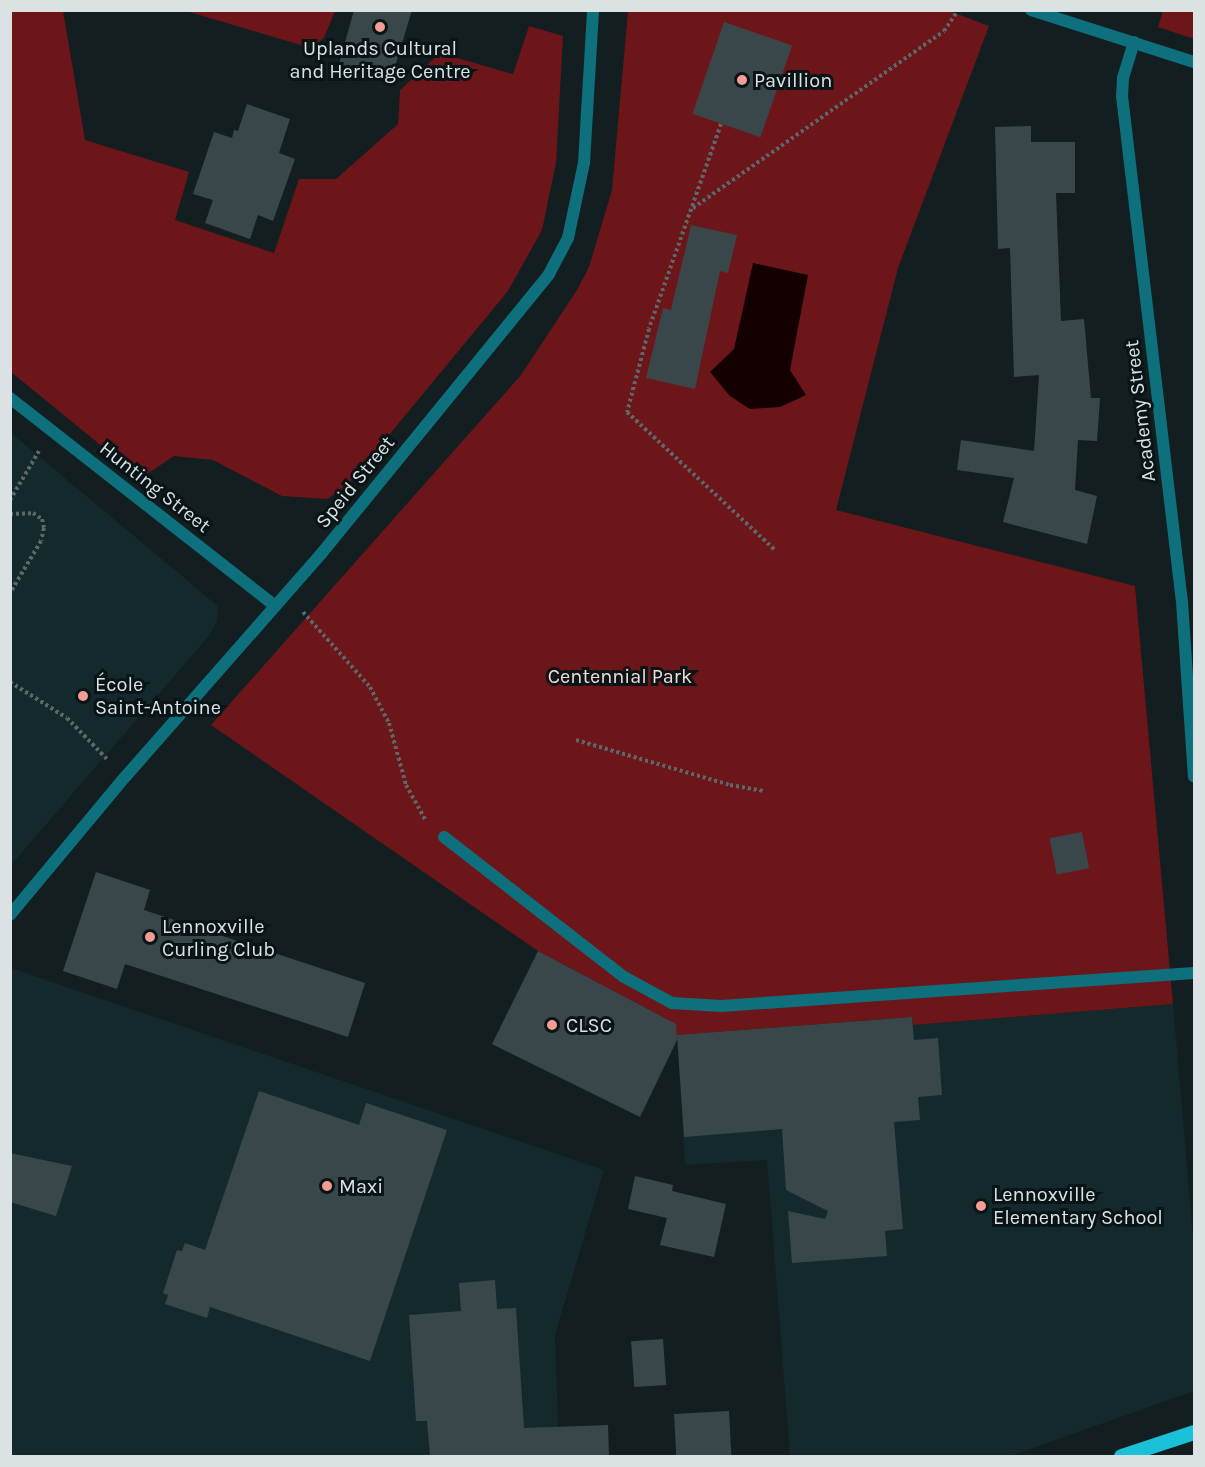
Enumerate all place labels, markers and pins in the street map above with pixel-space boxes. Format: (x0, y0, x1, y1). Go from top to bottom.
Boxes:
marker: Uplands Cultural and Heritage Centre (373, 20, 387, 34)
place label: Uplands Cultural and Heritage Centre (290, 36, 470, 83)
place label: Pavillion (754, 68, 832, 92)
marker: Pavillion (735, 73, 749, 87)
place label: École Saint-Antoine (95, 672, 221, 719)
marker: École Saint-Antoine (76, 689, 90, 703)
place label: Lennoxville Curling Club (162, 914, 275, 961)
marker: Lennoxville Curling Club (143, 930, 157, 944)
place label: CLSC (566, 1013, 612, 1037)
marker: CLSC (543, 1016, 561, 1034)
place label: Maxi (339, 1174, 383, 1198)
marker: Maxi (320, 1179, 334, 1193)
place label: Lennoxville Elementary School (993, 1182, 1163, 1229)
marker: Lennoxville Elementary School (974, 1199, 988, 1213)

